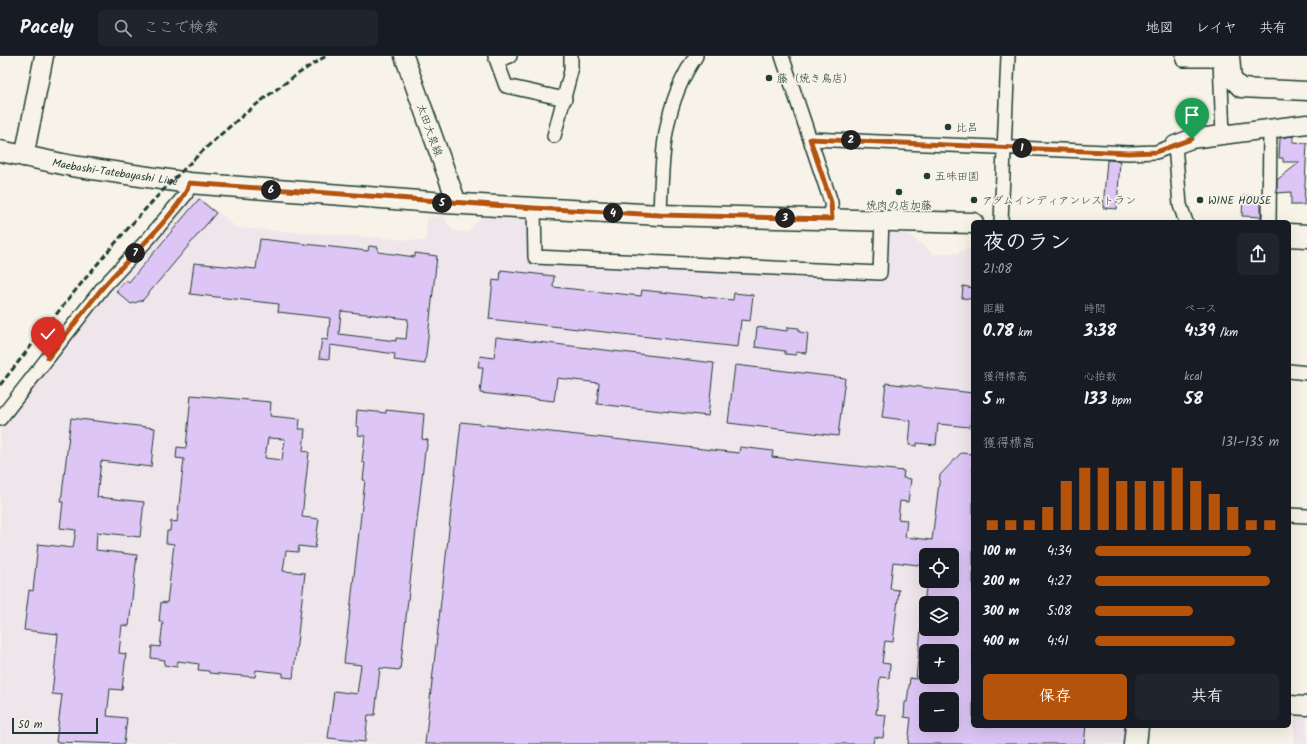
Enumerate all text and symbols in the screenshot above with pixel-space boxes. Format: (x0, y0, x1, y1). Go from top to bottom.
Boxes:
search box (98, 10, 378, 46)
text: Pacely (20, 13, 74, 43)
text: ここで検索 (144, 16, 219, 40)
icon: search (112, 17, 134, 39)
text: 地図 (1146, 17, 1174, 39)
text: レイヤ (1196, 17, 1237, 39)
text: 共有 (1259, 17, 1287, 39)
place label: 藤（焼き鳥店） (777, 70, 854, 88)
marker: 藤（焼き鳥店） (764, 73, 774, 83)
pin (1175, 98, 1209, 139)
street label: 太田大泉線 (411, 101, 447, 159)
icon: arrive (1181, 104, 1203, 126)
place label: 比呂 (956, 119, 978, 137)
marker: 比呂 (943, 122, 953, 132)
pin: 2 (841, 130, 861, 150)
text: 2 (848, 131, 854, 149)
pin: 1 (1012, 138, 1032, 158)
text: 1 (1020, 139, 1024, 157)
street label: Maebashi-Tatebayashi Line (50, 154, 179, 191)
place label: 五味田園 (935, 168, 979, 186)
marker: 五味田園 (922, 171, 932, 181)
pin: 6 (261, 180, 281, 200)
text: 6 (268, 181, 274, 199)
marker: 焼肉の店加藤 (894, 187, 904, 197)
place label: アダムインディアンレストラン (982, 192, 1136, 210)
place label: WINE HOUSE (1208, 192, 1272, 210)
pin: 5 (432, 193, 452, 213)
text: 5 (439, 194, 445, 212)
marker: アダムインディアンレストラン (969, 195, 979, 205)
marker: WINE HOUSE (1195, 195, 1205, 205)
place label: 焼肉の店加藤 (866, 197, 932, 215)
pin: 4 (603, 203, 623, 223)
text: 4 (610, 204, 616, 222)
pin: 3 (775, 208, 795, 228)
text: 3 (782, 209, 788, 227)
text: 夜のラン (983, 226, 1071, 261)
button: share (1237, 233, 1279, 275)
pin: 7 (125, 243, 145, 263)
text: 7 (132, 244, 138, 262)
text: 21:08 (983, 259, 1012, 280)
text: 距離 (983, 300, 1005, 318)
text: 時間 (1084, 300, 1106, 318)
text: ペース (1184, 300, 1217, 318)
pin (31, 317, 65, 358)
text: 0.78 (983, 318, 1014, 345)
text: 3:38 (1084, 318, 1116, 345)
text: 4:39 (1184, 318, 1216, 345)
icon: check (37, 323, 59, 345)
text: km (1014, 324, 1032, 342)
text: /km (1216, 324, 1238, 342)
text: 獲得標高 (983, 368, 1027, 386)
text: 心拍数 (1084, 368, 1117, 386)
text: kcal (1184, 368, 1202, 386)
text: 5 (983, 386, 992, 413)
text: 133 (1084, 386, 1107, 413)
text: 58 (1184, 386, 1203, 413)
text: m (992, 392, 1005, 410)
text: bpm (1107, 392, 1132, 410)
text: 131–135 m (1221, 432, 1279, 453)
text: 獲得標高 (983, 433, 1035, 454)
text: 100 m (983, 541, 1016, 562)
text: 4:34 (1047, 541, 1072, 562)
map controls (919, 548, 959, 732)
button: locate (919, 548, 959, 588)
text: 200 m (983, 571, 1020, 592)
text: 4:27 (1047, 571, 1071, 592)
button: layers (919, 596, 959, 636)
text: 300 m (983, 601, 1019, 622)
text: 5:08 (1047, 601, 1072, 622)
text: 400 m (983, 631, 1019, 652)
text: 4:41 (1047, 631, 1069, 652)
button: + (919, 644, 959, 684)
button: 保存 (983, 674, 1127, 720)
button: 共有 (1135, 674, 1279, 720)
button: − (919, 692, 959, 732)
scale bar (12, 716, 98, 735)
text: 50 m (18, 716, 43, 734)

